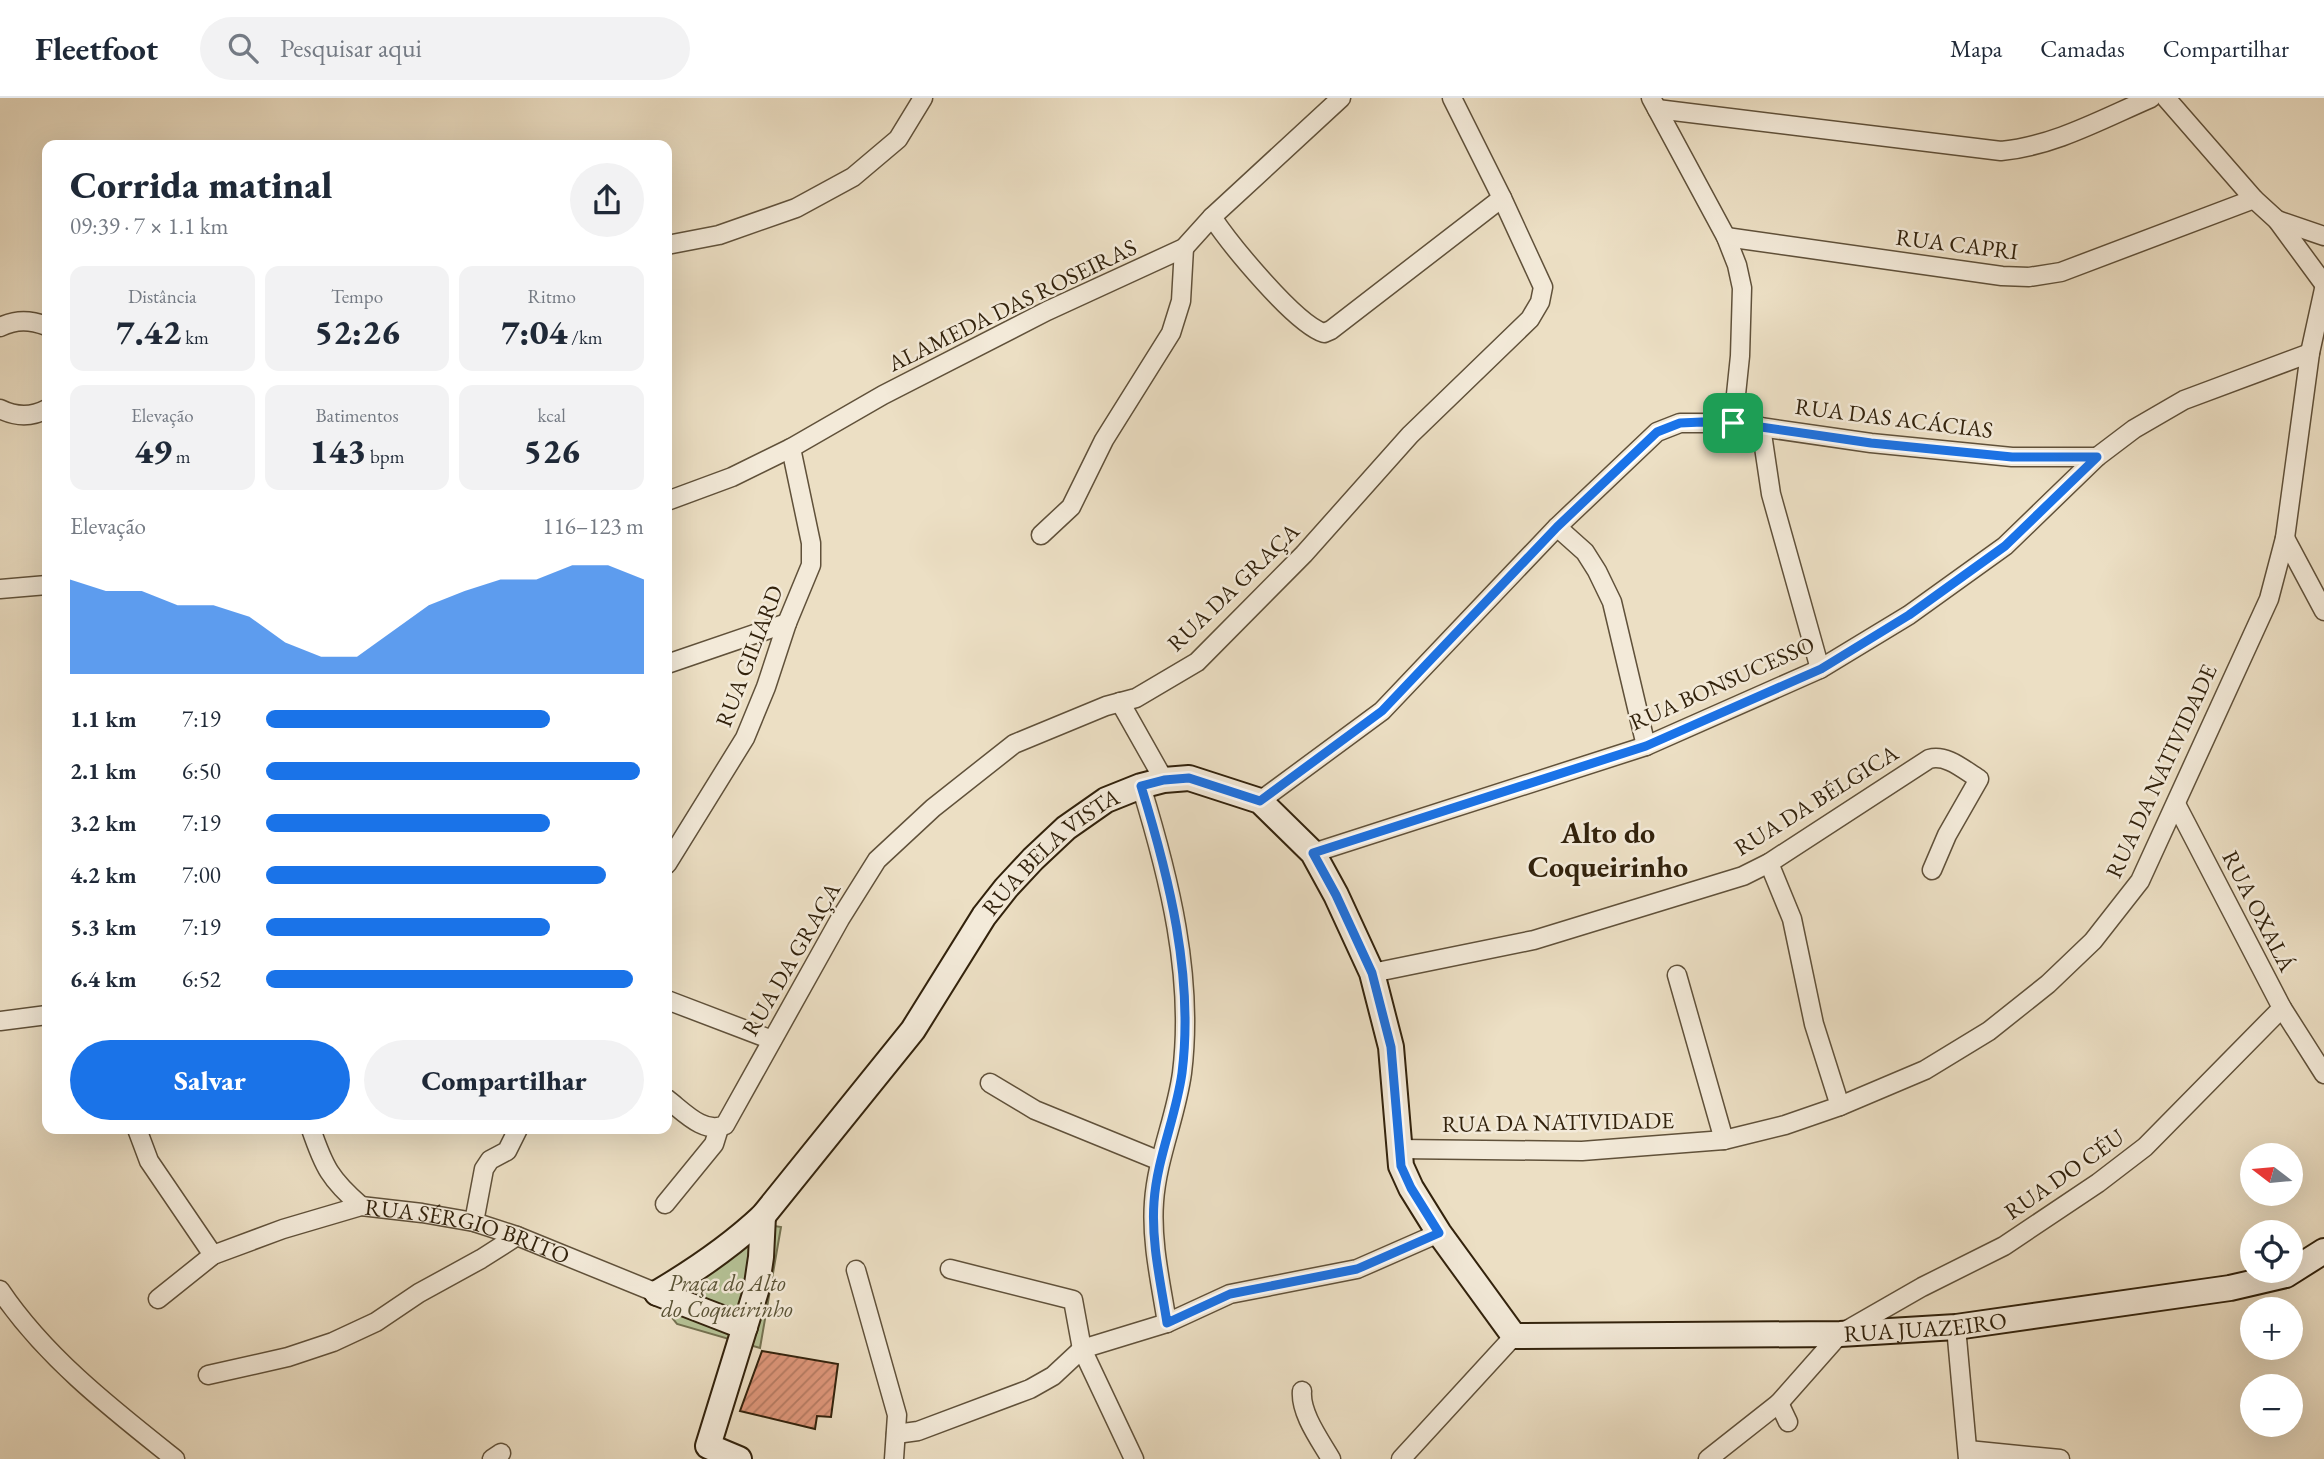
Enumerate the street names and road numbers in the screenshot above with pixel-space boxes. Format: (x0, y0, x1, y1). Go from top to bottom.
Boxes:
street label: RUA CAPRI (1894, 222, 2020, 266)
street label: ALAMEDA DAS ROSEIRAS (882, 232, 1141, 379)
street label: RUA DAS ACÁCIAS (1793, 391, 1995, 445)
street label: RUA DA GRAÇA (1160, 516, 1306, 658)
street label: RUA GILIARD (708, 581, 790, 731)
street label: RUA BONSUCESSO (1625, 629, 1819, 737)
street label: RUA DA NATIVIDADE (2098, 659, 2224, 883)
street label: RUA DA BÉLGICA (1728, 737, 1904, 862)
street label: RUA BELA VISTA (975, 781, 1125, 922)
street label: RUA OXALÁ (2216, 845, 2303, 978)
street label: RUA DA GRAÇA (735, 876, 848, 1041)
street label: RUA DA NATIVIDADE (1442, 1105, 1674, 1139)
street label: RUA DO CÉU (1998, 1122, 2130, 1226)
street label: RUA SÉRGIO BRITO (363, 1192, 574, 1271)
street label: RUA JUAZEIRO (1843, 1305, 2009, 1349)

